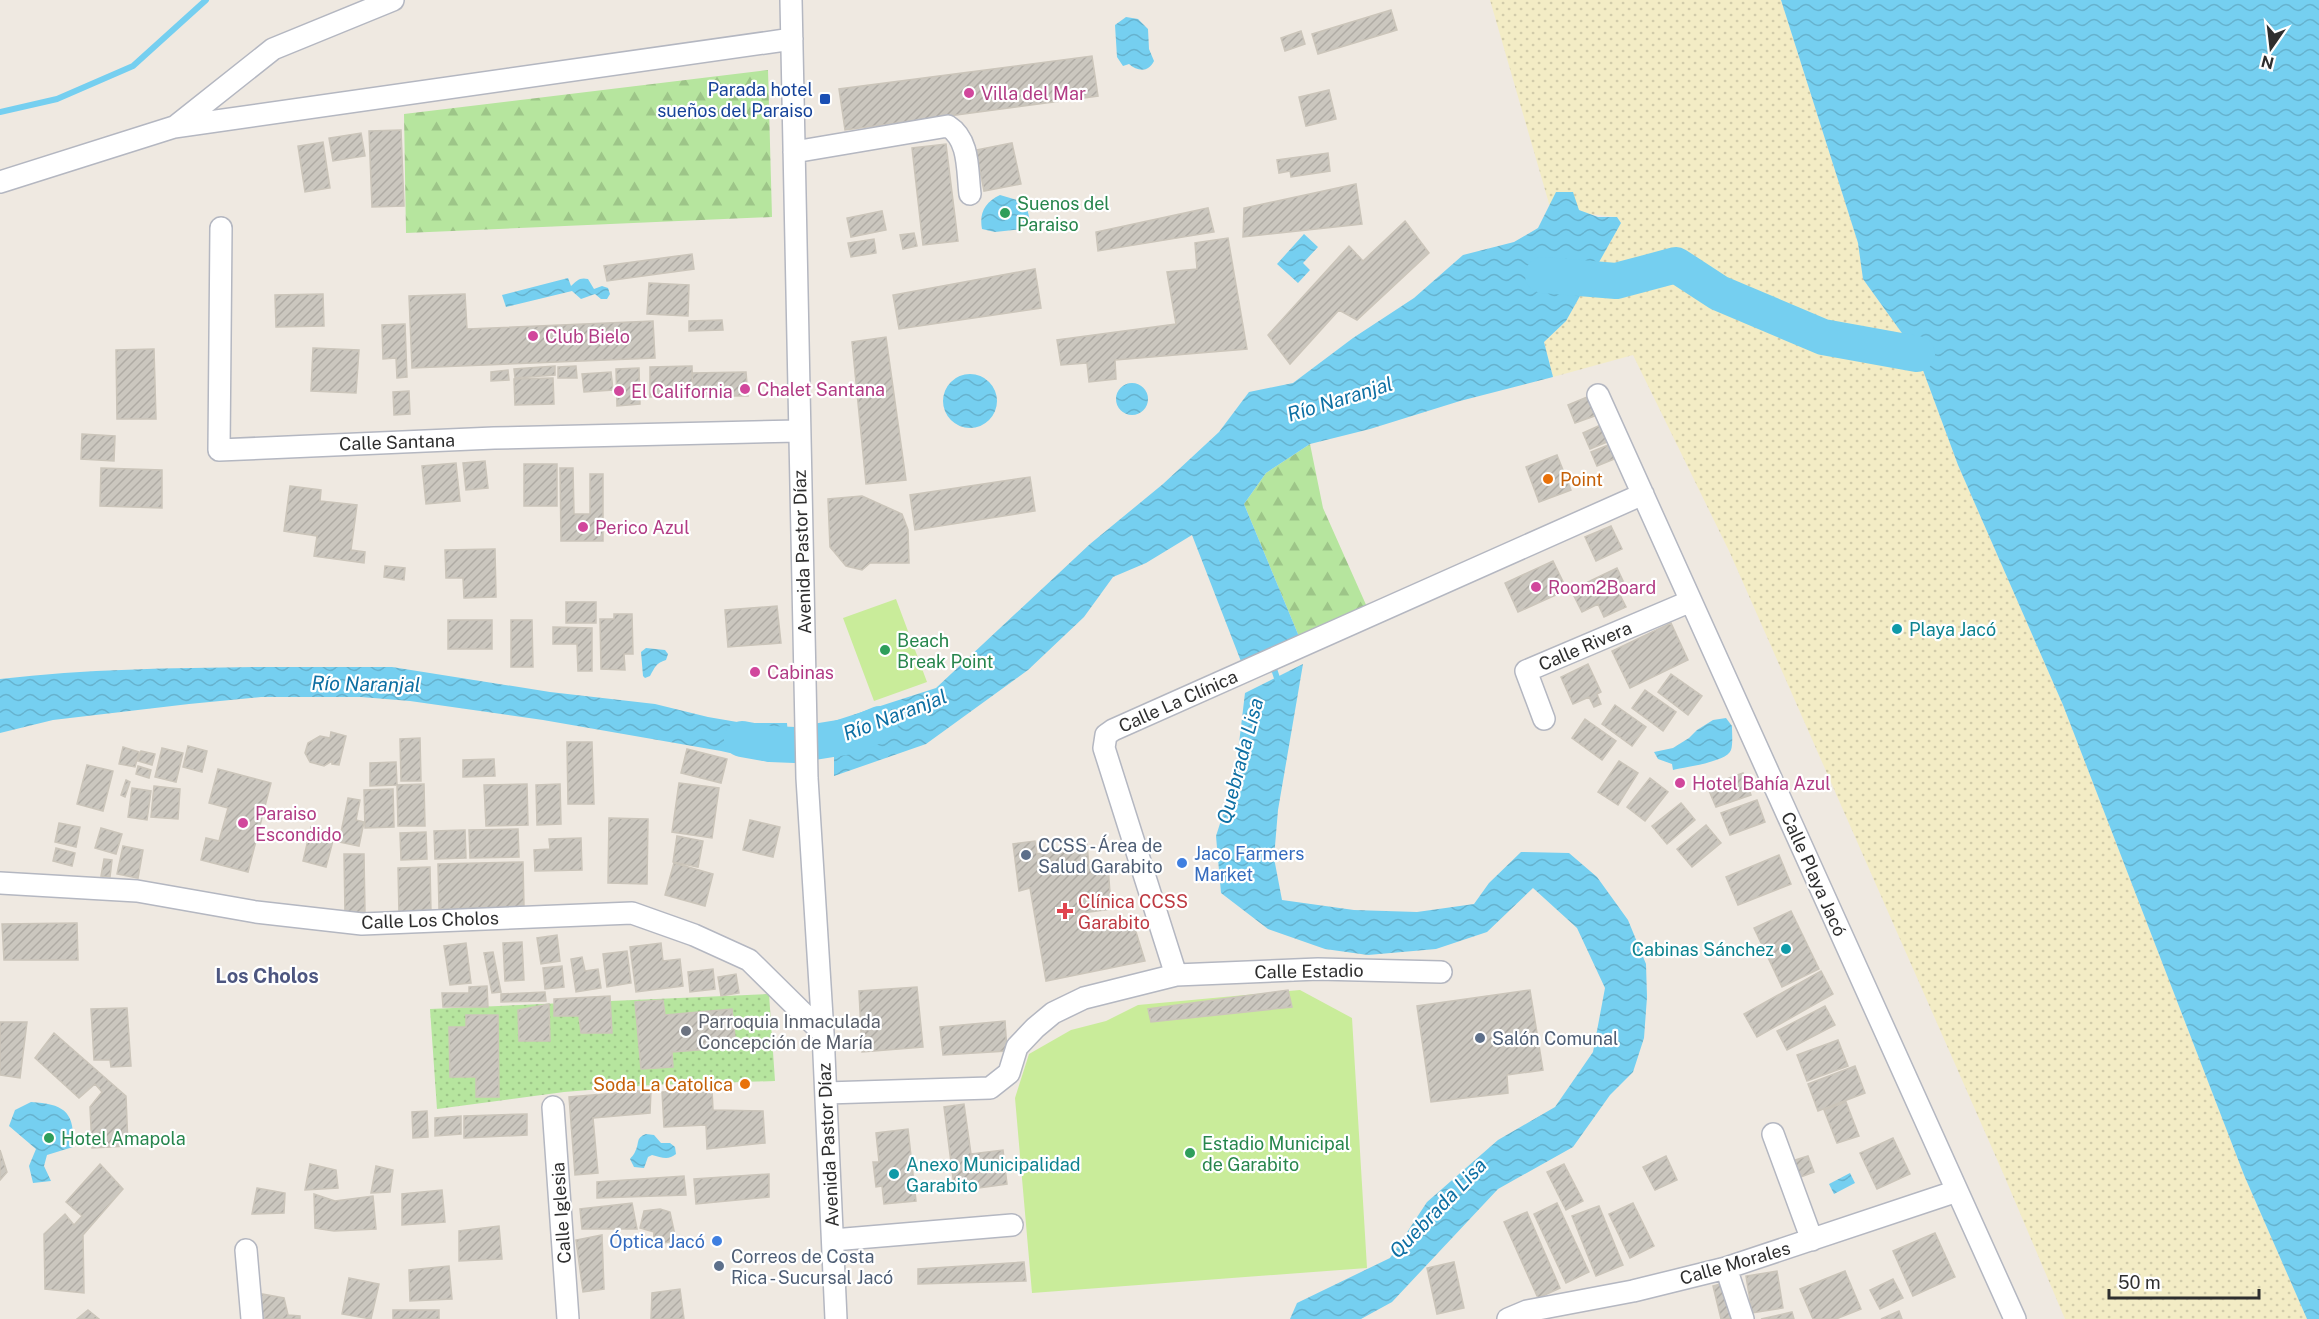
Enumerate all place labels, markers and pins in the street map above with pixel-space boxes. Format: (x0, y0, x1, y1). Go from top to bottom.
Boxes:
place label: Parada hotel sueños del Paraiso (657, 79, 813, 121)
place label: Villa del Mar (981, 83, 1086, 104)
marker: Villa del Mar (962, 86, 976, 100)
marker: Parada hotel sueños del Paraiso (818, 92, 832, 106)
place label: Suenos del Paraiso (1017, 193, 1110, 235)
marker: Suenos del Paraiso (998, 206, 1012, 220)
place label: Club Bielo (545, 326, 630, 347)
marker: Club Bielo (526, 329, 540, 343)
place label: Chalet Santana (757, 379, 885, 400)
place label: El California (631, 381, 733, 402)
marker: Chalet Santana (738, 382, 752, 396)
marker: El California (612, 384, 626, 398)
place label: Point (1560, 469, 1603, 490)
marker: Point (1541, 472, 1555, 486)
place label: Perico Azul (595, 517, 690, 538)
marker: Perico Azul (576, 520, 590, 534)
place label: Room2Board (1548, 577, 1656, 598)
marker: Room2Board (1529, 580, 1543, 594)
place label: Playa Jacó (1909, 619, 1996, 640)
marker: Playa Jacó (1890, 622, 1904, 636)
place label: Beach Break Point (897, 630, 994, 672)
marker: Beach Break Point (878, 643, 892, 657)
place label: Cabinas (767, 662, 834, 683)
marker: Cabinas (748, 665, 762, 679)
place label: Hotel Bahía Azul (1692, 773, 1831, 794)
marker: Hotel Bahía Azul (1673, 776, 1687, 790)
place label: Paraiso Escondido (255, 803, 342, 845)
marker: Paraiso Escondido (236, 816, 250, 830)
place label: CCSS - Área de Salud Garabito (1038, 834, 1163, 877)
place label: Jaco Farmers Market (1194, 843, 1304, 885)
marker: CCSS - Área de Salud Garabito (1019, 848, 1033, 862)
marker: Jaco Farmers Market (1175, 856, 1189, 870)
place label: Clínica CCSS Garabito (1078, 891, 1188, 933)
marker: Clínica CCSS Garabito (1056, 902, 1074, 920)
place label: Cabinas Sánchez (1632, 939, 1774, 960)
marker: Cabinas Sánchez (1779, 942, 1793, 956)
place label: Parroquia Inmaculada Concepción de María (698, 1011, 881, 1053)
marker: Parroquia Inmaculada Concepción de María (679, 1024, 693, 1038)
place label: Salón Comunal (1492, 1028, 1618, 1049)
marker: Salón Comunal (1473, 1031, 1487, 1045)
place label: Soda La Catolica (593, 1074, 733, 1095)
marker: Soda La Catolica (738, 1077, 752, 1091)
place label: Hotel Amapola (61, 1128, 186, 1149)
marker: Hotel Amapola (42, 1131, 56, 1145)
place label: Estadio Municipal de Garabito (1202, 1133, 1350, 1175)
marker: Estadio Municipal de Garabito (1183, 1146, 1197, 1160)
place label: Anexo Municipalidad Garabito (906, 1154, 1080, 1196)
marker: Anexo Municipalidad Garabito (887, 1167, 901, 1181)
place label: Óptica Jacó (609, 1230, 705, 1252)
marker: Óptica Jacó (710, 1234, 724, 1248)
place label: Correos de Costa Rica - Sucursal Jacó (731, 1246, 893, 1288)
marker: Correos de Costa Rica - Sucursal Jacó (712, 1259, 726, 1273)

